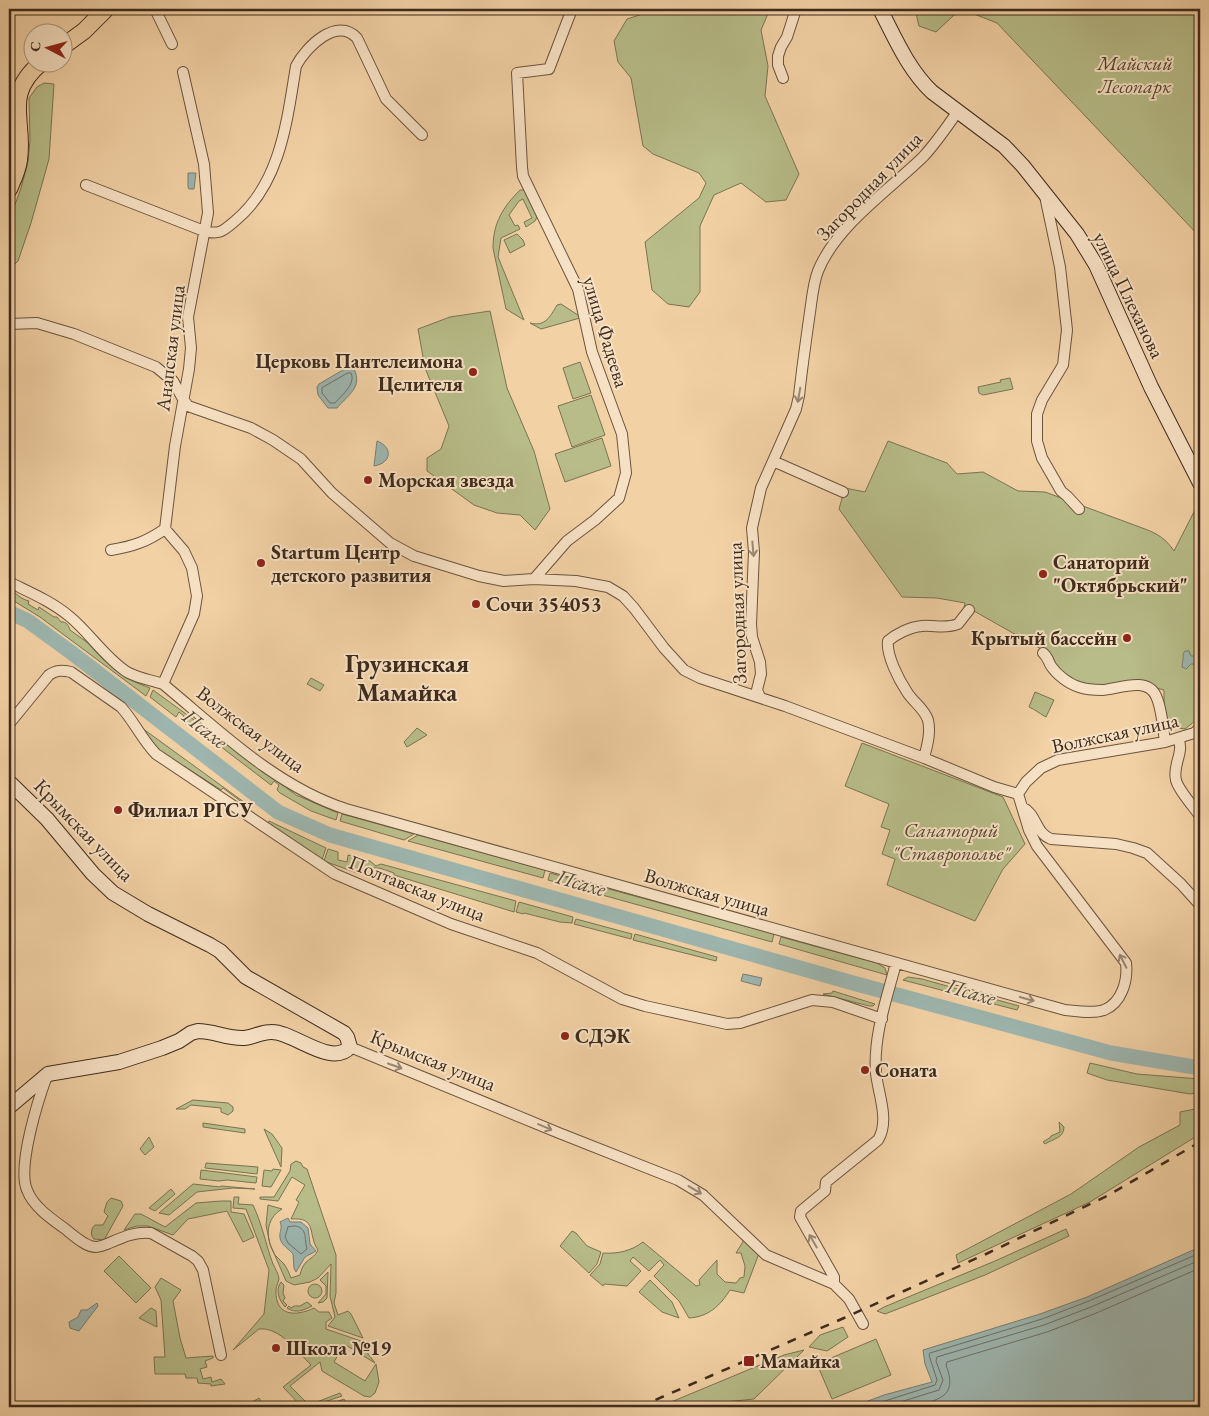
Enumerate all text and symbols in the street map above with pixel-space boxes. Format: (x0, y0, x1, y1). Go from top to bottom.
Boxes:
north arrow (22, 22, 72, 72)
text: С (26, 41, 45, 53)
park label: Майский Лесопарк (1096, 50, 1173, 99)
street label: Загородная улица (810, 126, 928, 246)
street label: улица Плеханова (1087, 228, 1171, 362)
street label: улица Фадеева (577, 273, 635, 391)
street label: Анапская улица (149, 283, 191, 414)
place label: Церковь Пантелеимона Целителя (255, 348, 463, 397)
marker: Церковь Пантелеимона Целителя (467, 366, 479, 378)
one-way arrow (793, 386, 803, 402)
place label: Морская звезда (378, 467, 514, 493)
marker: Морская звезда (362, 474, 374, 486)
place label: Startum Центр детского развития (271, 539, 432, 588)
one-way arrow (748, 540, 758, 556)
street label: Загородная улица (722, 542, 752, 684)
place label: Санаторий "Октябрьский" (1053, 549, 1188, 598)
marker: Startum Центр детского развития (255, 557, 267, 569)
marker: Санаторий "Октябрьский" (1037, 568, 1049, 580)
place label: Сочи 354053 (486, 591, 601, 617)
marker: Сочи 354053 (470, 598, 482, 610)
place label: Крытый бассейн (971, 625, 1117, 651)
marker: Крытый бассейн (1121, 632, 1133, 644)
district label: Грузинская Мамайка (345, 647, 469, 708)
street label: Волжская улица (192, 680, 310, 778)
water label: Псахе (176, 702, 234, 755)
street label: Волжская улица (1049, 707, 1181, 759)
street label: Крымская улица (28, 773, 140, 887)
place label: Филиал РГСУ (128, 797, 254, 823)
marker: Филиал РГСУ (112, 804, 124, 816)
park label: Санаторий "Ставрополье" (892, 817, 1012, 866)
street label: Полтавская улица (345, 849, 489, 927)
water label: Псахе (552, 862, 610, 903)
street label: Волжская улица (641, 862, 773, 922)
one-way arrow (1118, 954, 1128, 969)
water label: Псахе (942, 971, 1000, 1012)
one-way arrow (1019, 994, 1035, 1004)
street label: Крымская улица (366, 1023, 500, 1097)
place label: СДЭК (575, 1023, 631, 1049)
marker: СДЭК (559, 1030, 571, 1042)
place label: Соната (875, 1057, 937, 1083)
one-way arrow (387, 1062, 402, 1071)
marker: Соната (859, 1064, 871, 1076)
one-way arrow (537, 1123, 552, 1132)
one-way arrow (687, 1185, 701, 1195)
one-way arrow (807, 1234, 817, 1248)
place label: Школа №19 (286, 1335, 391, 1361)
marker: Школа №19 (270, 1342, 282, 1354)
place label: Мамайка (760, 1348, 840, 1374)
marker: Мамайка (742, 1354, 756, 1368)

